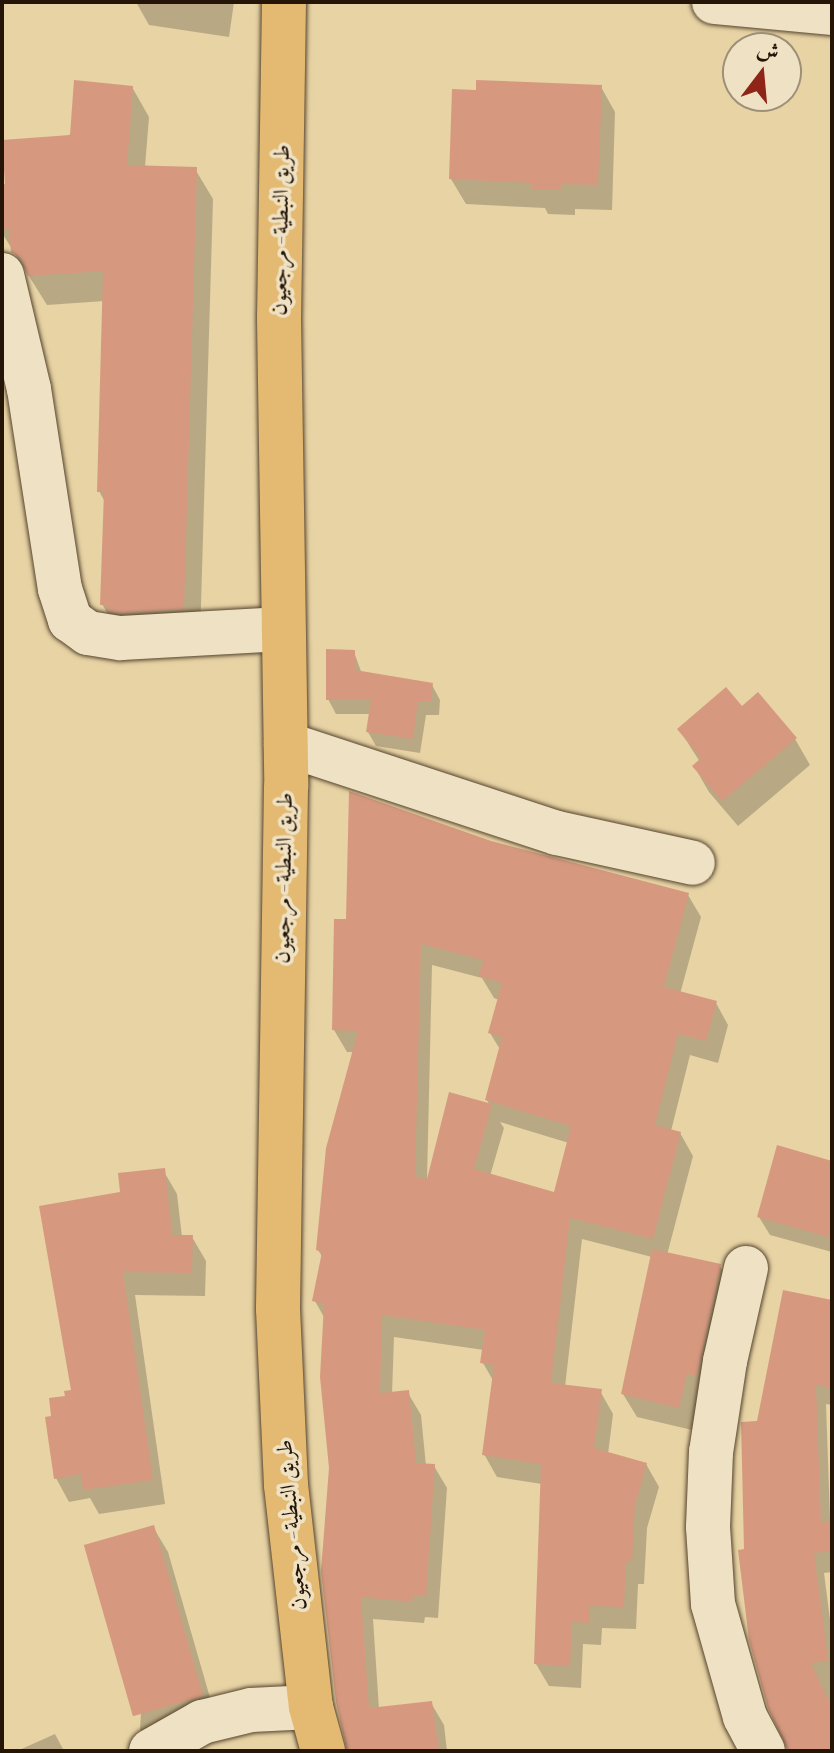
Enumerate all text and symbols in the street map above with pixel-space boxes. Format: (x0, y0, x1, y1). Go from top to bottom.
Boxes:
north arrow (722, 32, 802, 112)
text: ش (754, 35, 782, 66)
street label: طريق النبطية - مرجعيون (266, 144, 296, 316)
street label: طريق النبطية - مرجعيون (269, 792, 299, 964)
street label: طريق النبطية - مرجعيون (271, 1439, 313, 1611)

